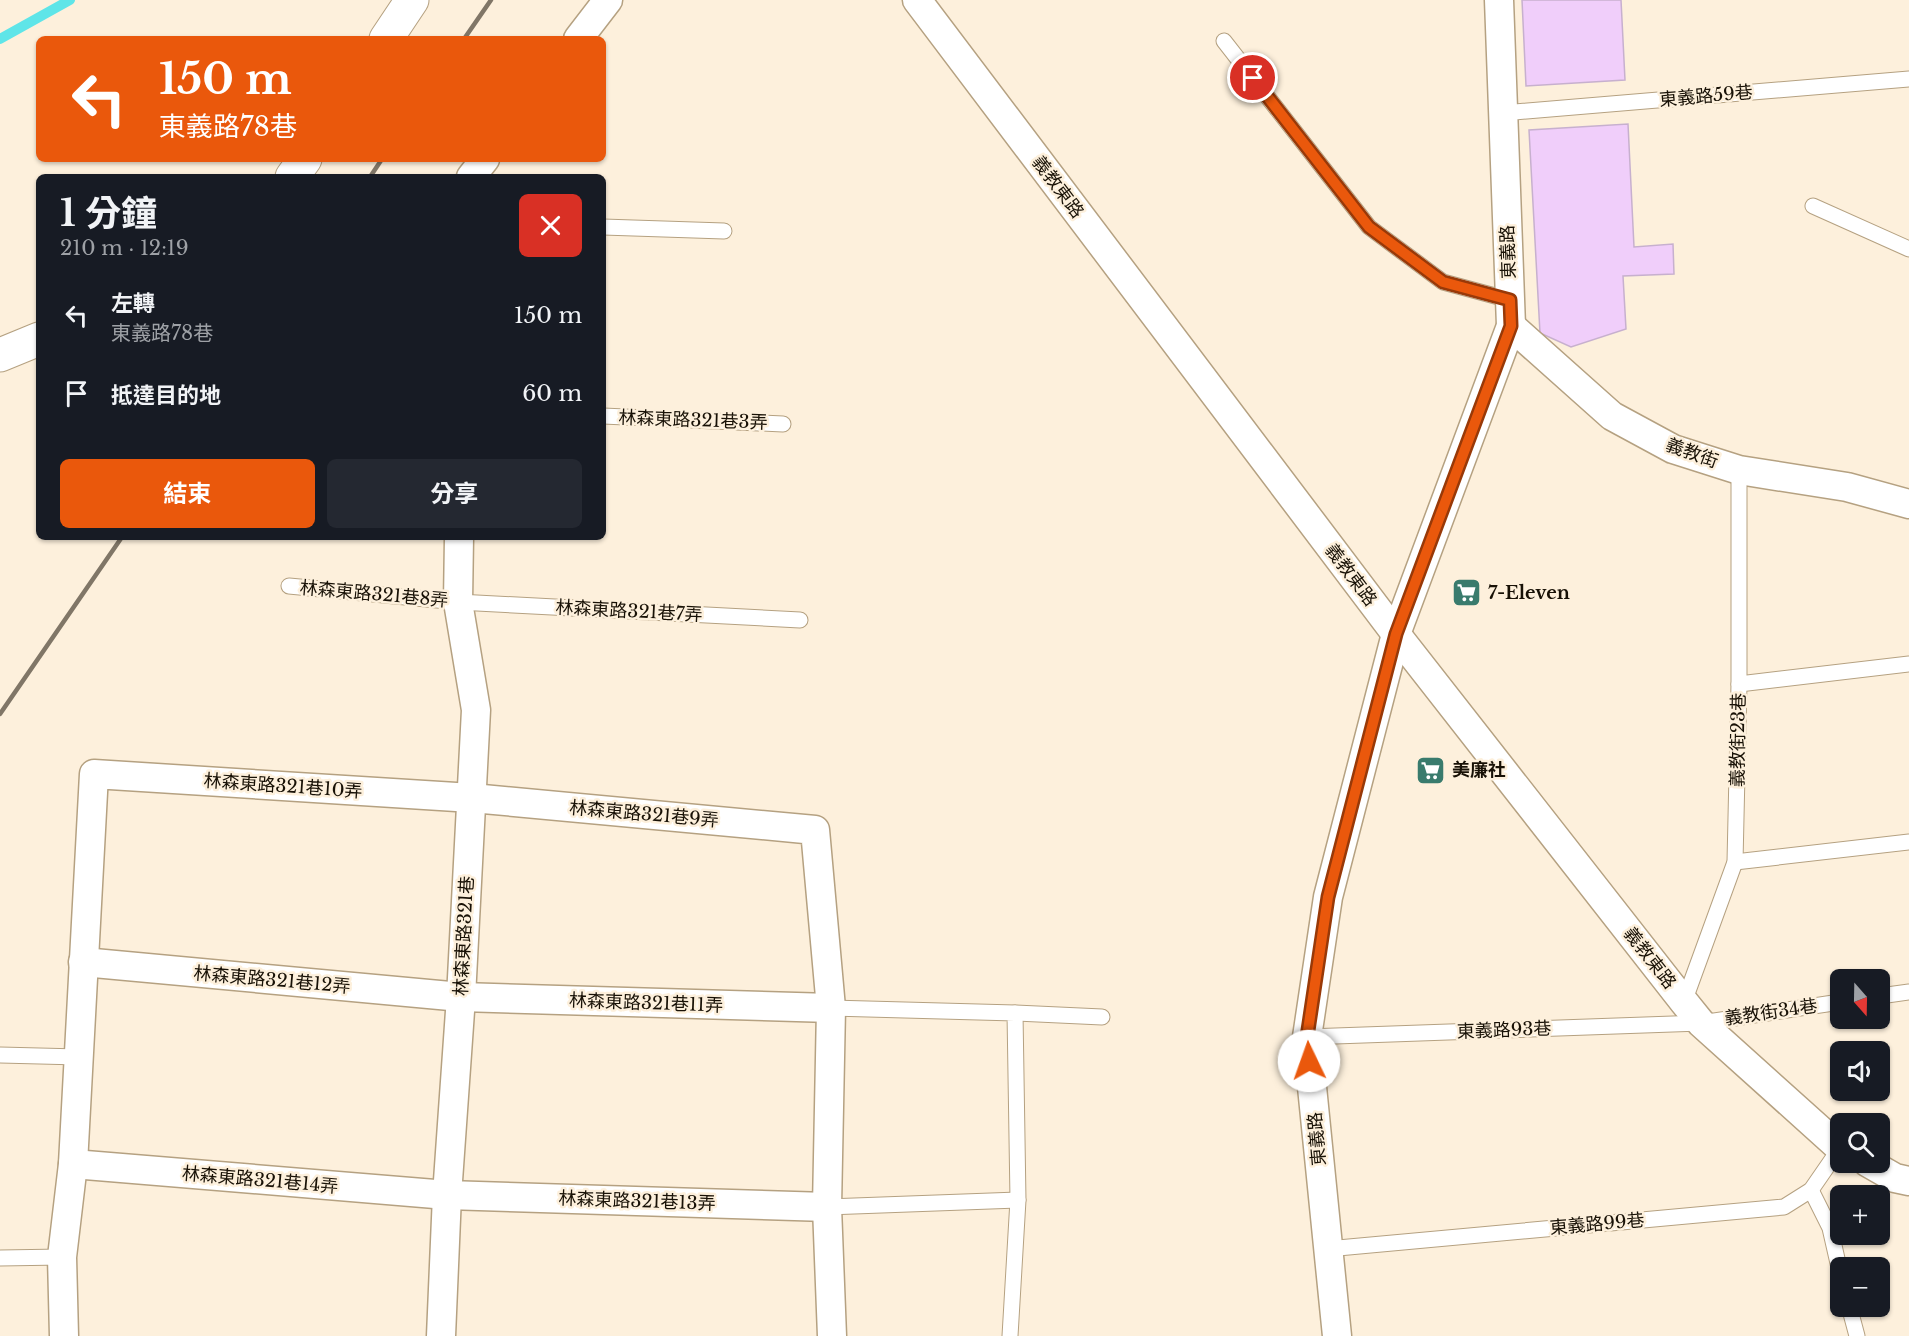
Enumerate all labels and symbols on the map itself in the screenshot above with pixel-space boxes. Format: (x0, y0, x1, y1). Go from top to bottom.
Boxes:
pin (1227, 52, 1278, 103)
street label: 東義路59巷 (1658, 81, 1754, 111)
street label: 義教東路 (1028, 152, 1088, 222)
street label: 東義路 (1496, 225, 1520, 279)
street label: 林森東路321巷3弄 (618, 406, 768, 434)
street label: 義教街 (1663, 433, 1721, 473)
street label: 義教東路 (1321, 540, 1381, 610)
street label: 林森東路321巷8弄 (299, 577, 449, 611)
supermarket icon: 7-Eleven (1451, 577, 1483, 609)
place label: 7-Eleven (1488, 582, 1570, 604)
street label: 林森東路321巷7弄 (555, 596, 703, 626)
street label: 義教街23巷 (1726, 693, 1750, 787)
supermarket icon: 美廉社 (1415, 754, 1447, 786)
place label: 美廉社 (1452, 759, 1506, 781)
street label: 林森東路321巷10弄 (203, 769, 363, 803)
street label: 林森東路321巷9弄 (568, 797, 720, 831)
street label: 林森東路321巷 (450, 875, 478, 997)
street label: 義教東路 (1619, 923, 1681, 993)
street label: 林森東路321巷12弄 (193, 962, 351, 998)
north arrow (1830, 969, 1890, 1029)
street label: 林森東路321巷11弄 (569, 989, 723, 1017)
street label: 義教街34巷 (1723, 995, 1819, 1029)
street label: 東義路93巷 (1456, 1017, 1552, 1043)
position arrow (1277, 1029, 1341, 1093)
street label: 東義路 (1304, 1111, 1330, 1167)
street label: 林森東路321巷14弄 (181, 1162, 339, 1198)
street label: 林森東路321巷13弄 (558, 1187, 716, 1215)
street label: 東義路99巷 (1549, 1209, 1645, 1239)

